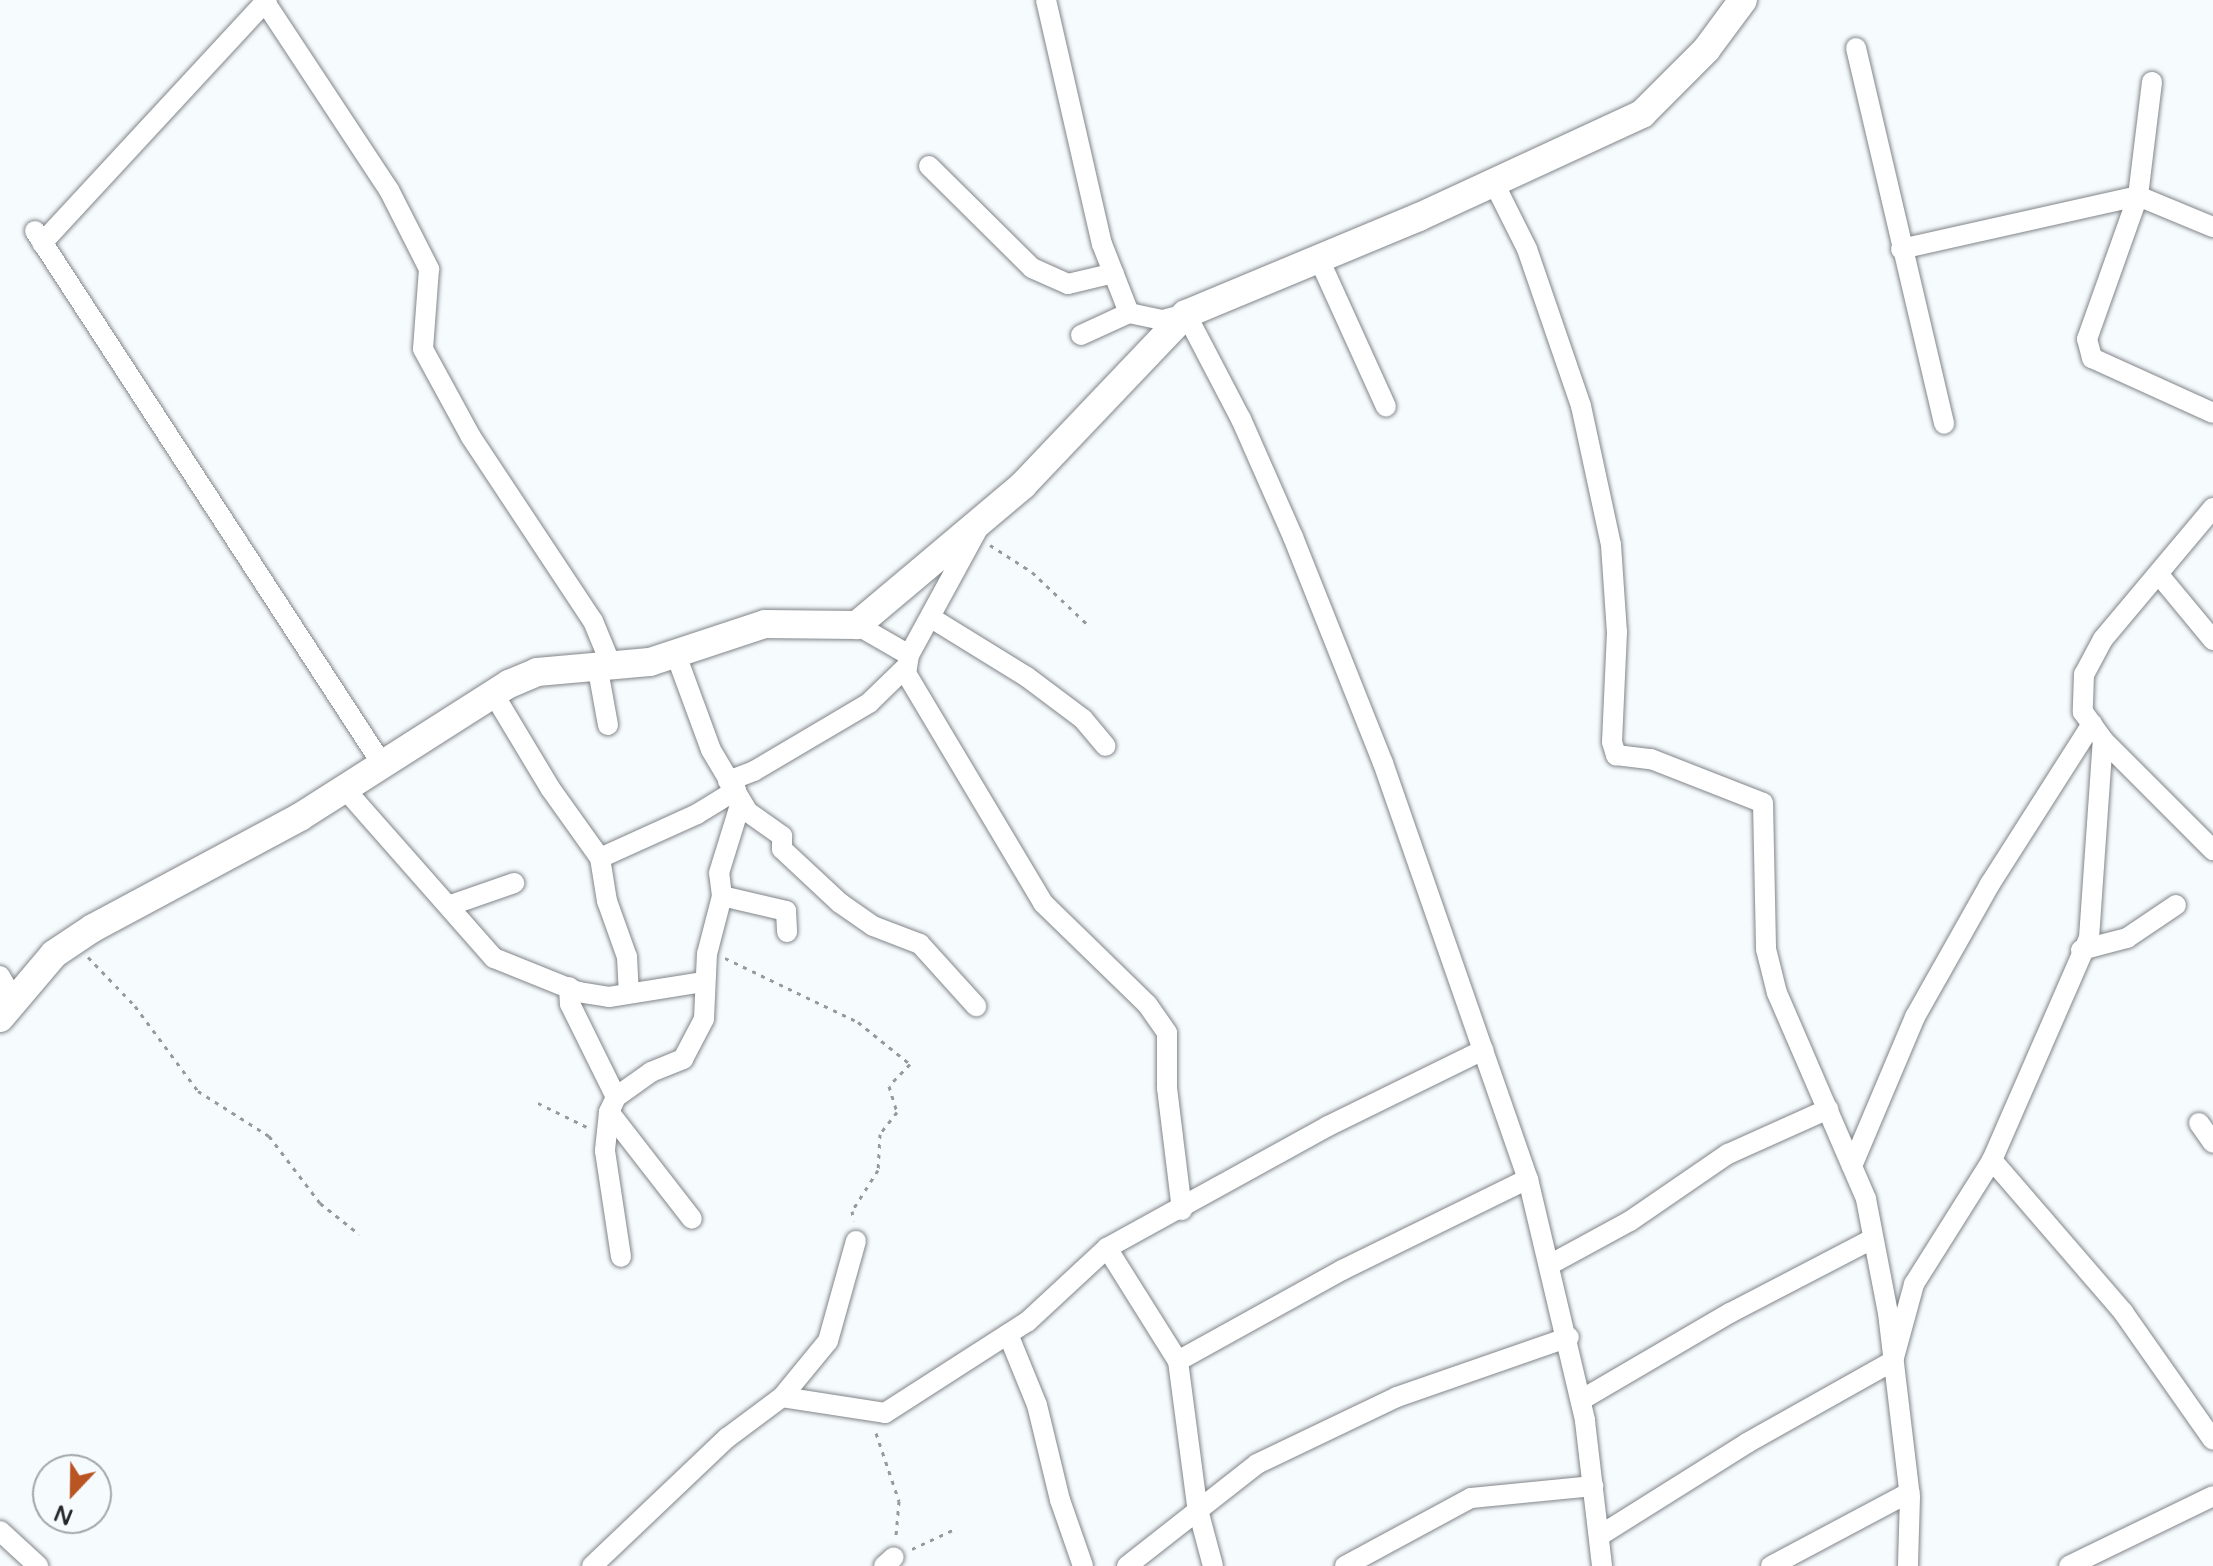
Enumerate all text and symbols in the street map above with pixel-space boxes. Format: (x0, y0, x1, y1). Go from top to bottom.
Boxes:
north arrow (32, 1454, 112, 1534)
text: N (51, 1499, 77, 1530)

